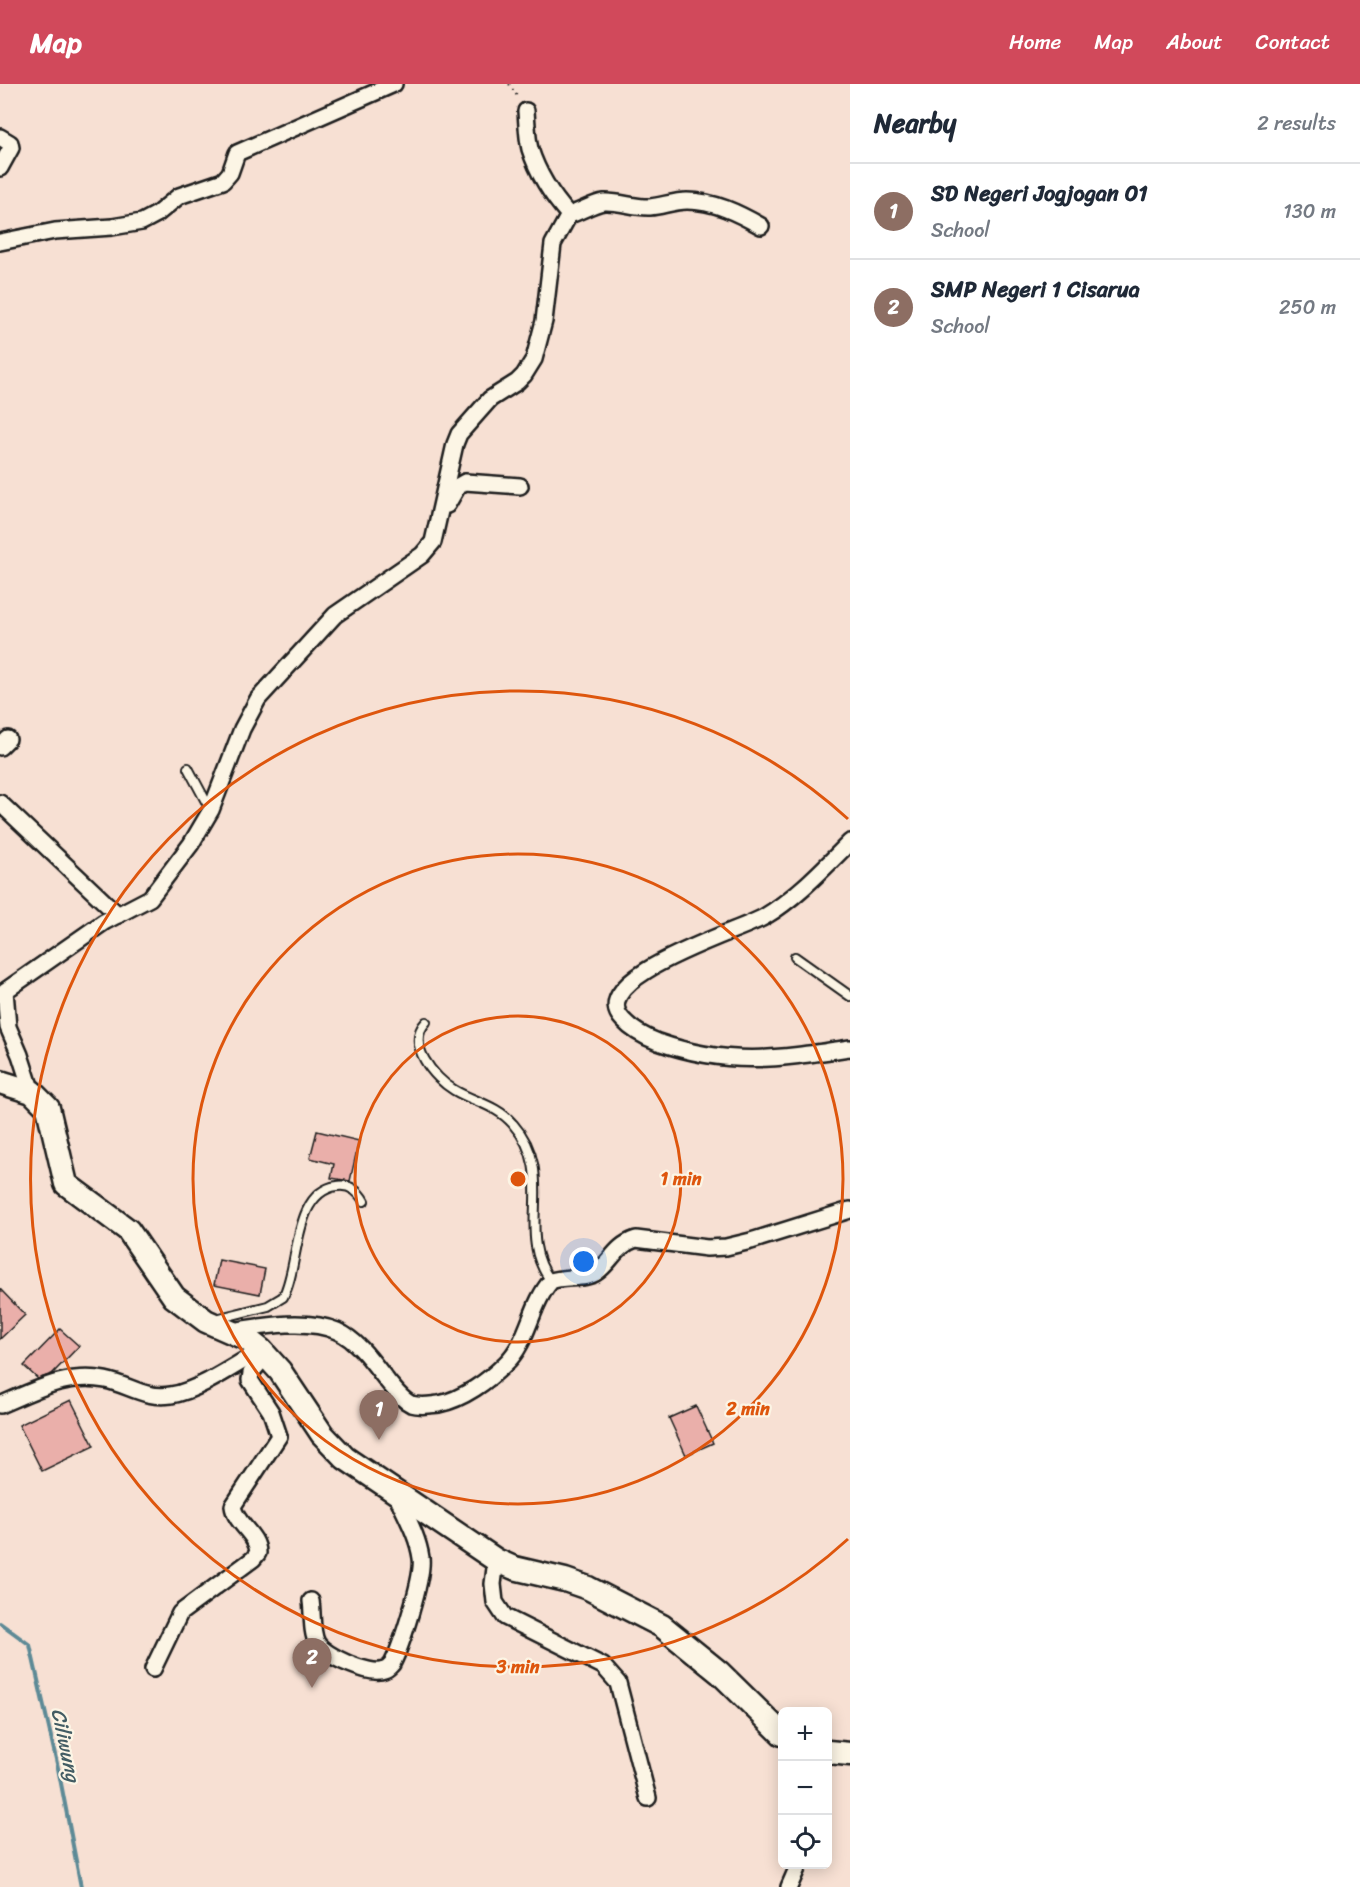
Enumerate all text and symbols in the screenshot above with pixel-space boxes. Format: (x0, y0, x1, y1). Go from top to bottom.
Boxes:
text: Map (30, 18, 82, 67)
text: Home (1009, 23, 1061, 61)
text: Map (1094, 23, 1133, 61)
text: About (1166, 23, 1223, 61)
text: Contact (1256, 23, 1330, 61)
text: Nearby (874, 100, 956, 146)
text: 2 results (1257, 106, 1336, 141)
text: SD Negeri Jogjogan 01 (931, 174, 1148, 213)
text: 1 (889, 194, 898, 229)
text: 130 m (1283, 194, 1336, 229)
text: School (931, 213, 990, 248)
text: SMP Negeri 1 Cisarua (931, 270, 1140, 309)
text: 2 (888, 290, 899, 325)
text: 250 m (1279, 290, 1336, 325)
text: School (931, 309, 990, 344)
text: 1 min (661, 1163, 702, 1195)
centre of rings (508, 1169, 528, 1189)
your location (569, 1247, 598, 1276)
pin: 1 (360, 1390, 398, 1440)
text: 2 min (725, 1393, 770, 1425)
pin: 2 (292, 1638, 332, 1688)
text: 3 min (495, 1651, 540, 1683)
water label: Ciliwung (41, 1705, 91, 1787)
map controls (778, 1707, 832, 1869)
button: + (778, 1707, 832, 1761)
button: − (778, 1761, 832, 1815)
button: locate (778, 1815, 832, 1869)

